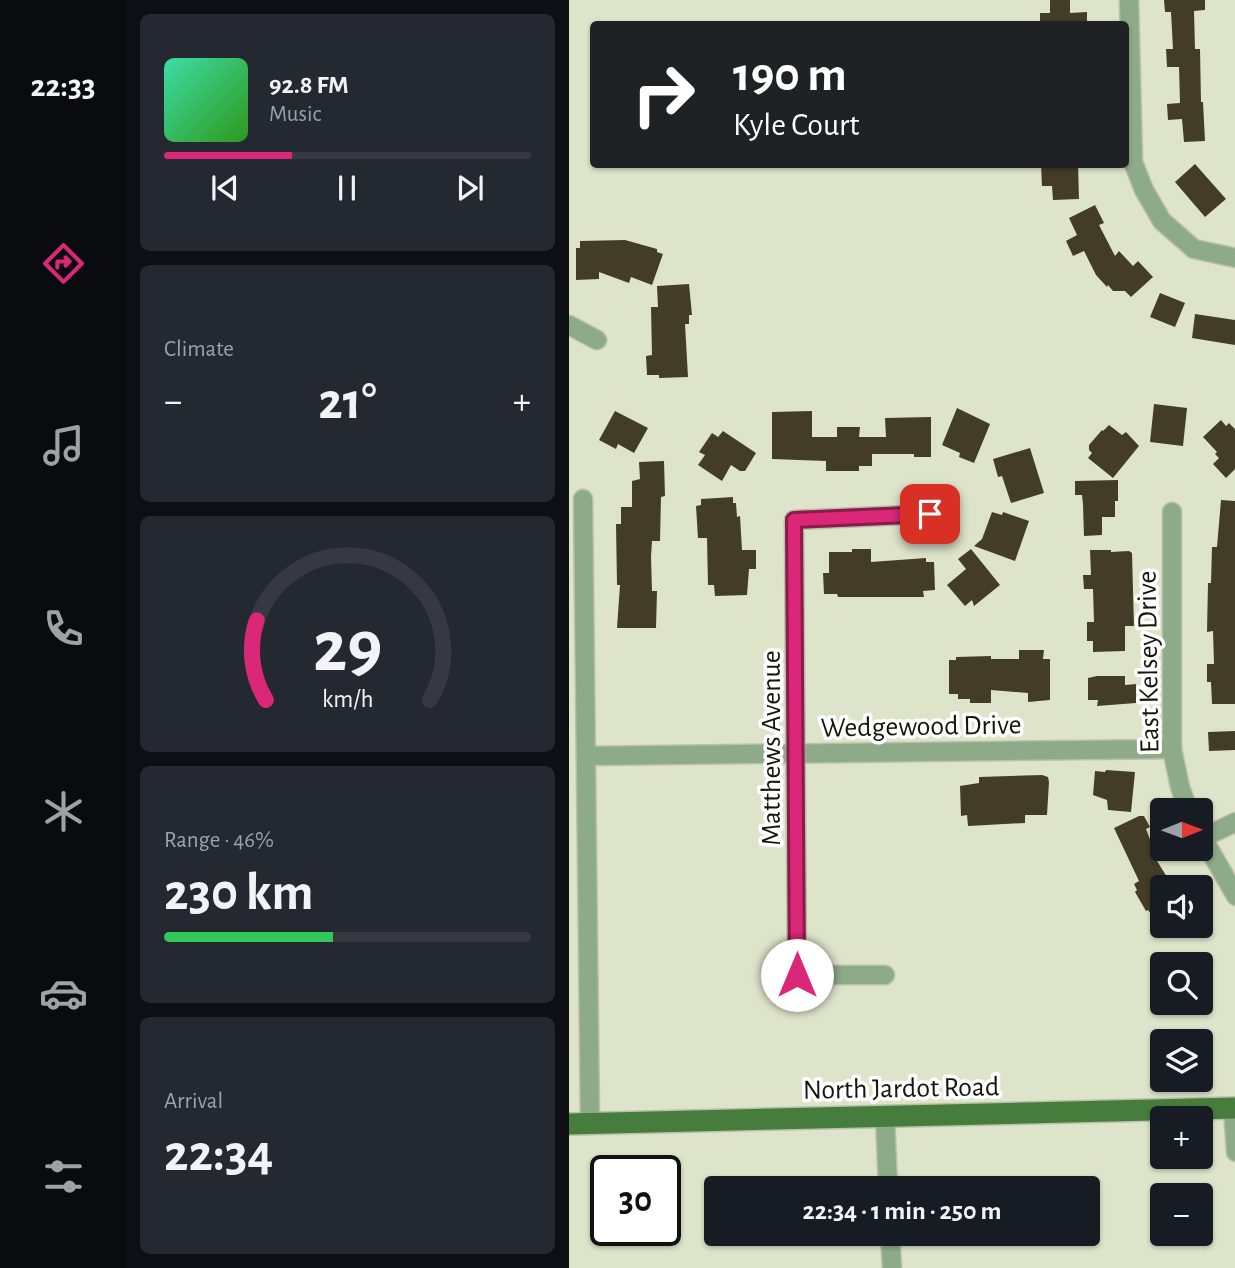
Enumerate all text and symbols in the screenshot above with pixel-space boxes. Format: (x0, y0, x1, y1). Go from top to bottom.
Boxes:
icon: right (618, 49, 709, 140)
text: 190 m (733, 51, 847, 100)
text: 22:33 (30, 70, 96, 102)
text: 92.8 FM (269, 72, 349, 98)
text: Music (269, 103, 321, 126)
text: Kyle Court (733, 109, 860, 141)
icon: previous (206, 169, 244, 207)
icon: pause (328, 169, 366, 207)
icon: next (451, 169, 489, 207)
icon: directions (39, 239, 88, 288)
text: Climate (164, 338, 234, 361)
text: 21° (318, 376, 377, 428)
text: − (164, 383, 182, 421)
text: + (513, 383, 531, 421)
icon: music (39, 421, 88, 470)
pin (900, 484, 960, 544)
icon: arrive (911, 495, 949, 533)
street label: East Kelsey Drive (1133, 571, 1165, 753)
icon: phone (39, 604, 88, 653)
text: 29 (313, 612, 382, 685)
street label: Matthews Avenue (758, 650, 786, 846)
text: km/h (322, 687, 373, 712)
street label: Wedgewood Drive (820, 711, 1022, 743)
icon: climate (39, 787, 88, 836)
north arrow (1150, 798, 1213, 861)
map controls (1150, 798, 1213, 1246)
text: Range · 46% (164, 829, 274, 852)
text: 230 km (164, 867, 314, 919)
button: sound (1150, 875, 1213, 938)
position arrow (760, 938, 834, 1012)
button: search (1150, 952, 1213, 1015)
icon: car (39, 969, 88, 1018)
button: layers (1150, 1029, 1213, 1092)
street label: North Jardot Road (803, 1073, 1000, 1105)
text: Arrival (164, 1090, 223, 1113)
button: + (1150, 1106, 1213, 1169)
text: 22:34 (164, 1128, 273, 1180)
icon: filters (39, 1152, 88, 1201)
speed limit sign: 30 (590, 1155, 681, 1246)
button: − (1150, 1183, 1213, 1246)
text: 22:34 · 1 min · 250 m (802, 1198, 1002, 1224)

